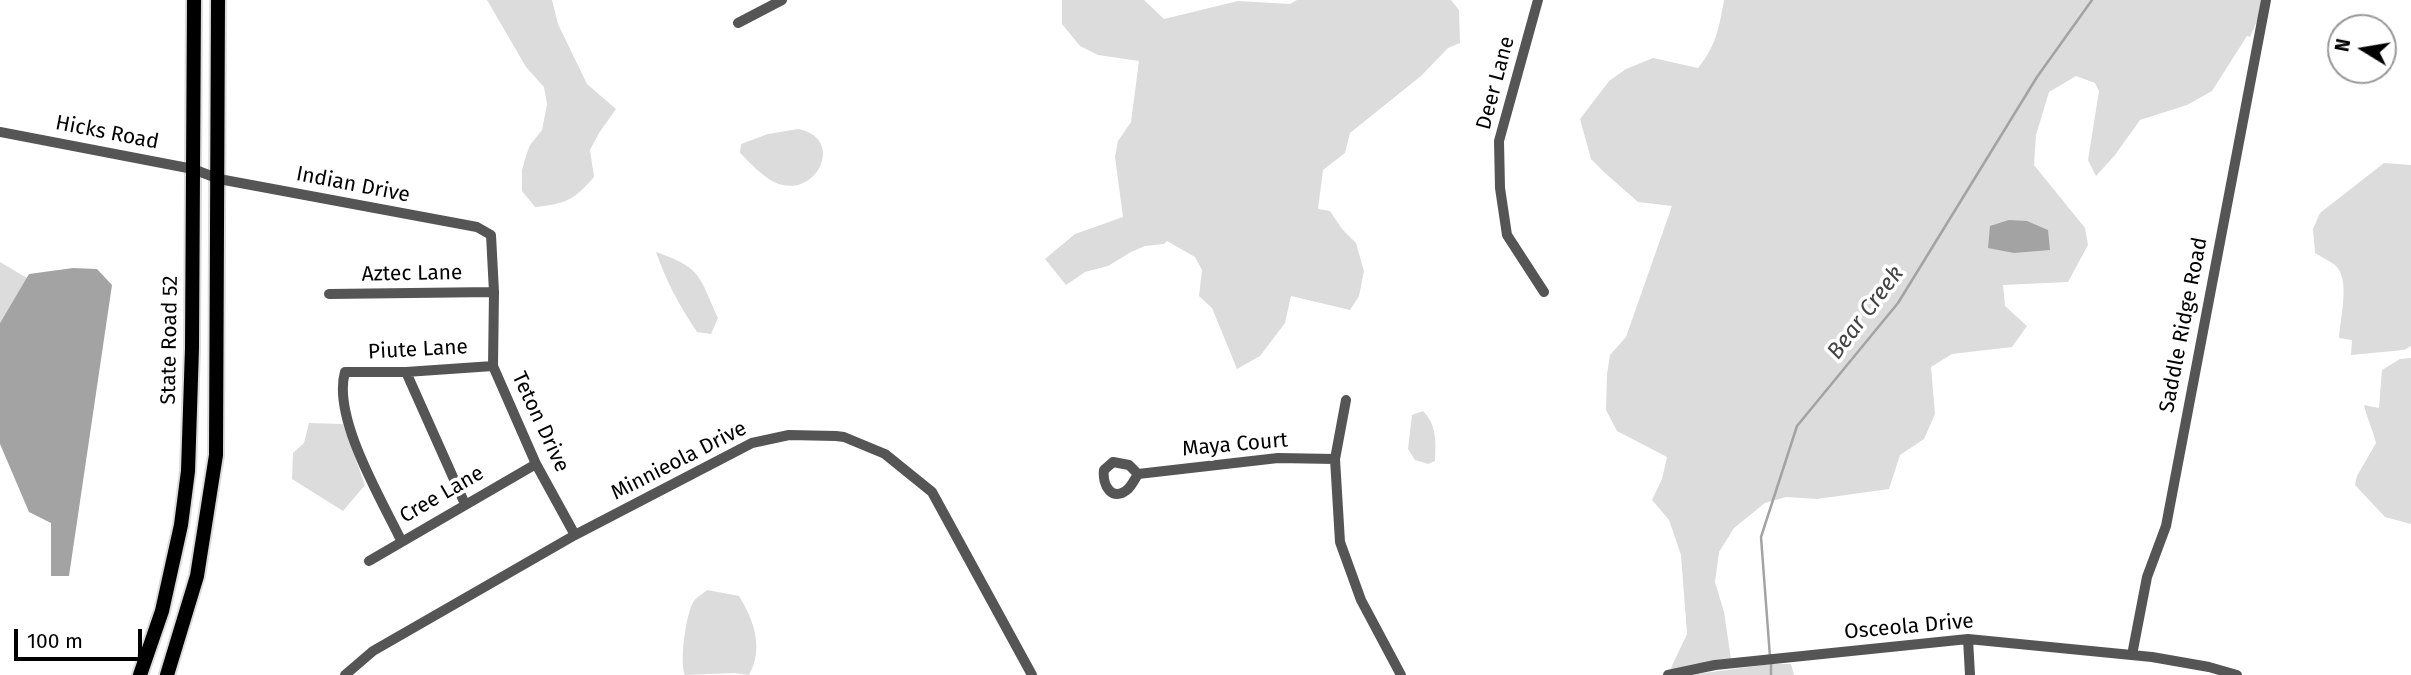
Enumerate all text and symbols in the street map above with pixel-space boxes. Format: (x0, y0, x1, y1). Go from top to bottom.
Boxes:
north arrow (2327, 14, 2397, 84)
street label: Deer Lane (1471, 34, 1521, 132)
text: N (2330, 37, 2355, 54)
street label: Hicks Road (53, 111, 161, 155)
street label: Indian Drive (294, 162, 412, 208)
street label: Saddle Ridge Road (2155, 235, 2213, 415)
street label: Aztec Lane (361, 261, 463, 287)
water label: Bear Creek (1822, 261, 1910, 365)
street label: State Road 52 (156, 275, 184, 405)
street label: Piute Lane (367, 335, 469, 365)
street label: Teton Drive (506, 368, 574, 476)
street label: Minnieola Drive (607, 416, 751, 506)
street label: Maya Court (1181, 428, 1289, 462)
street label: Cree Lane (396, 461, 488, 529)
street label: Osceola Drive (1843, 609, 1975, 645)
scale bar (18, 616, 145, 660)
text: 100 m (27, 628, 83, 654)

